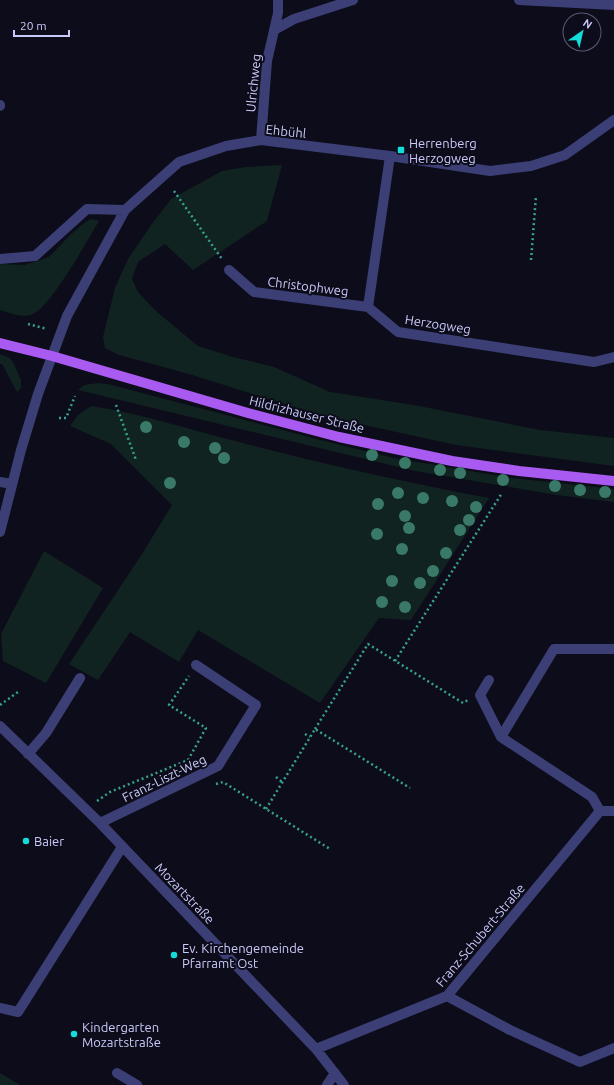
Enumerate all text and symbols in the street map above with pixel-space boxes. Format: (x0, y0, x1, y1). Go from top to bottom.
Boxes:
scale bar (14, 12, 69, 38)
north arrow (562, 12, 602, 52)
text: N (581, 16, 594, 31)
text: 20 m (20, 19, 47, 32)
street label: Ulrichweg (243, 53, 263, 113)
street label: Ehbühl (265, 122, 307, 140)
place label: Herrenberg Herzogweg (409, 136, 477, 165)
marker: Herrenberg Herzogweg (396, 145, 406, 155)
street label: Christophweg (267, 274, 349, 298)
street label: Herzogweg (404, 312, 472, 336)
street label: Hildrizhauser Straße (248, 393, 366, 435)
street label: Franz-Liszt-Weg (120, 752, 208, 804)
place label: Baier (34, 834, 64, 848)
marker: Baier (21, 836, 31, 846)
street label: Mozartstraße (153, 860, 217, 926)
street label: Franz-Schubert-Straße (433, 881, 527, 989)
place label: Ev. Kirchengemeinde Pfarramt Ost (182, 941, 304, 970)
marker: Ev. Kirchengemeinde Pfarramt Ost (169, 950, 179, 960)
place label: Kindergarten Mozartstraße (82, 1020, 161, 1049)
marker: Kindergarten Mozartstraße (69, 1029, 79, 1039)

